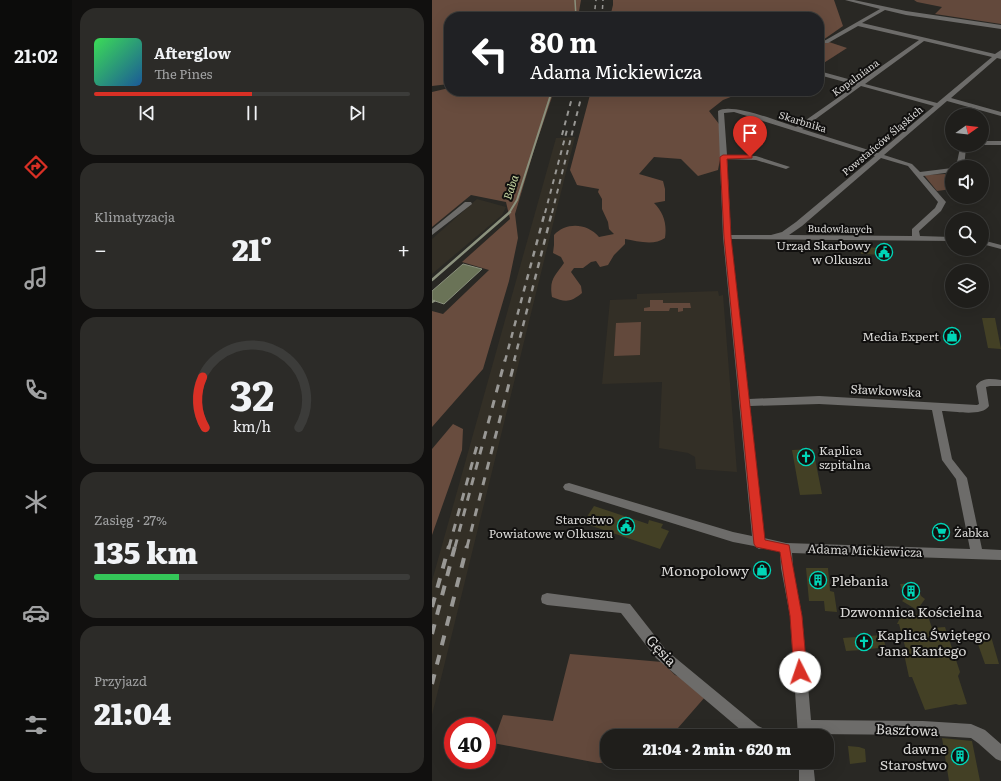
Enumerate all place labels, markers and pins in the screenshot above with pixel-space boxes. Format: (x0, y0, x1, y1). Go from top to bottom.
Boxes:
pin (733, 116, 767, 157)
place label: Urząd Skarbowy w Olkuszu (776, 236, 871, 268)
public building icon: Urząd Skarbowy w Olkuszu (874, 242, 894, 262)
shop icon: Media Expert (942, 326, 962, 346)
place label: Media Expert (862, 327, 939, 345)
place label: Kaplica szpitalna (819, 441, 871, 473)
church icon: Kaplica szpitalna (796, 447, 816, 467)
place label: Starostwo Powiatowe w Olkuszu (489, 510, 613, 542)
public building icon: Starostwo Powiatowe w Olkuszu (616, 516, 636, 536)
supermarket icon: Żabka (931, 522, 951, 542)
place label: Żabka (954, 523, 989, 541)
place label: Monopolowy (661, 560, 750, 580)
shop icon: Monopolowy (752, 560, 772, 580)
building icon: Plebania (808, 570, 828, 590)
place label: Plebania (831, 570, 889, 590)
building icon: Dzwonnica Kościelna (901, 581, 921, 601)
place label: Dzwonnica Kościelna (840, 601, 983, 621)
place label: Kaplica Świętego Jana Kantego (877, 624, 990, 660)
church icon: Kaplica Świętego Jana Kantego (854, 632, 874, 652)
place label: dawne Starostwo (880, 738, 947, 774)
building icon: dawne Starostwo (950, 746, 970, 766)

